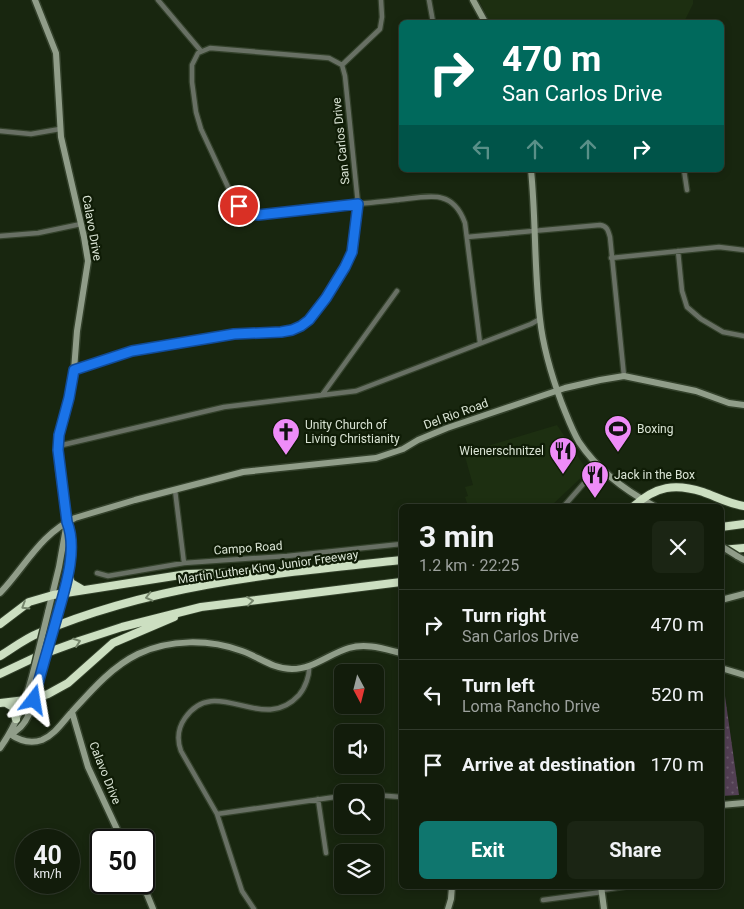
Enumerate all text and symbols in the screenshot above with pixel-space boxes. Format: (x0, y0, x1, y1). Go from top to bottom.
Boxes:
text: 470 m (502, 39, 601, 80)
icon: right (419, 40, 484, 105)
text: San Carlos Drive (502, 81, 663, 106)
street label: San Carlos Drive (329, 97, 353, 185)
icon: left (468, 135, 496, 163)
icon: ahead (521, 135, 549, 163)
icon: ahead (574, 135, 602, 163)
icon: right (627, 135, 655, 163)
pin (218, 185, 260, 227)
icon: arrive (225, 192, 253, 220)
street label: Calavo Drive (79, 194, 105, 262)
street label: Del Rio Road (422, 396, 490, 432)
sports icon: Boxing (603, 414, 633, 453)
church icon: Unity Church of Living Christianity (271, 417, 301, 456)
place label: Unity Church of Living Christianity (305, 418, 400, 446)
place label: Boxing (637, 422, 673, 436)
restaurant icon: Wienerschnitzel (548, 436, 578, 475)
place label: Wienerschnitzel (459, 444, 544, 458)
restaurant icon: Jack in the Box (580, 460, 610, 499)
place label: Jack in the Box (614, 468, 695, 482)
text: 3 min (419, 519, 494, 554)
button: close (652, 521, 704, 573)
street label: Campo Road (213, 539, 283, 557)
street label: Martin Luther King Junior Freeway (177, 547, 360, 587)
text: 1.2 km · 22:25 (419, 556, 519, 575)
one-way arrow (145, 591, 154, 602)
one-way arrow (245, 596, 254, 606)
one-way arrow (21, 600, 30, 610)
text: Turn right (462, 604, 546, 627)
icon: right (419, 611, 447, 639)
text: 470 m (651, 613, 704, 636)
text: San Carlos Drive (462, 627, 579, 646)
one-way arrow (72, 638, 81, 648)
north arrow (334, 664, 384, 714)
map controls (334, 664, 384, 894)
position arrow (7, 673, 59, 725)
text: Turn left (462, 674, 535, 697)
icon: left (419, 681, 447, 709)
text: 520 m (651, 683, 704, 706)
text: Loma Rancho Drive (462, 697, 600, 716)
button: sound (334, 724, 384, 774)
street label: Calavo Drive (86, 740, 124, 806)
icon: arrive (419, 751, 447, 779)
text: Arrive at destination (462, 753, 635, 776)
text: 170 m (651, 753, 704, 776)
button: search (334, 784, 384, 834)
button: Exit (419, 821, 557, 879)
button: Share (567, 821, 704, 879)
speed limit sign: 50 (90, 829, 155, 894)
text: 40 (33, 841, 62, 870)
button: layers (334, 844, 384, 894)
text: km/h (33, 867, 62, 881)

